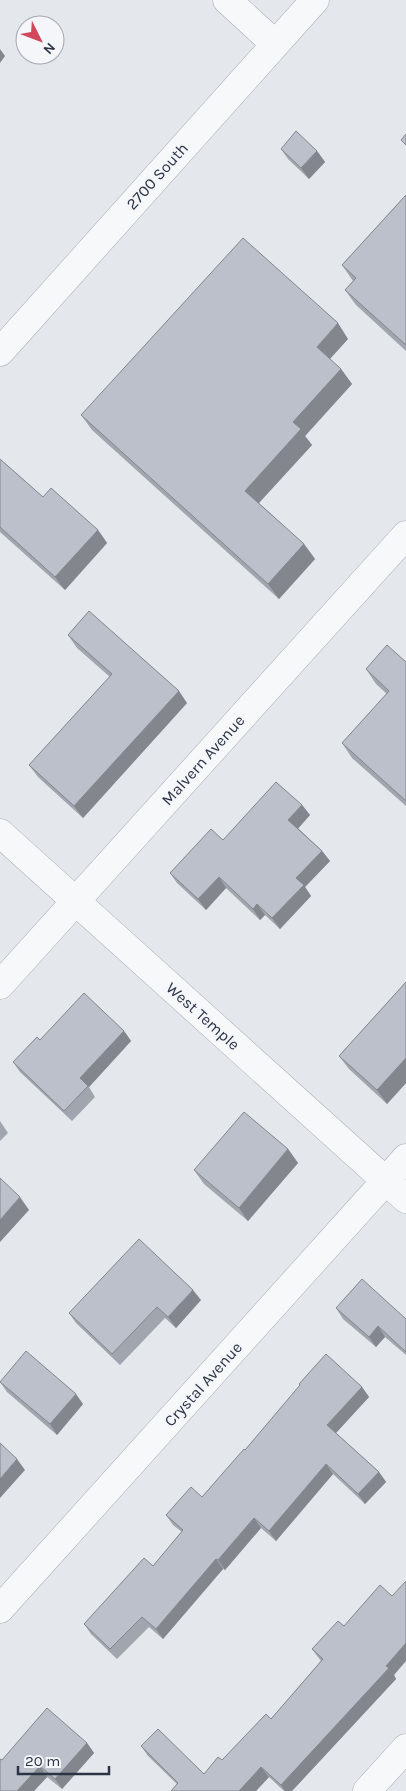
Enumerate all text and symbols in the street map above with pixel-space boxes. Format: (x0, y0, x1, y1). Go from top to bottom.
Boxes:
north arrow (15, 15, 65, 65)
text: N (40, 39, 59, 58)
street label: 2700 South (122, 139, 192, 213)
street label: Malvern Avenue (157, 711, 249, 809)
street label: West Temple (162, 978, 244, 1054)
street label: Crystal Avenue (160, 1338, 246, 1430)
scale bar (18, 1744, 109, 1776)
text: 20 m (25, 1752, 60, 1770)

